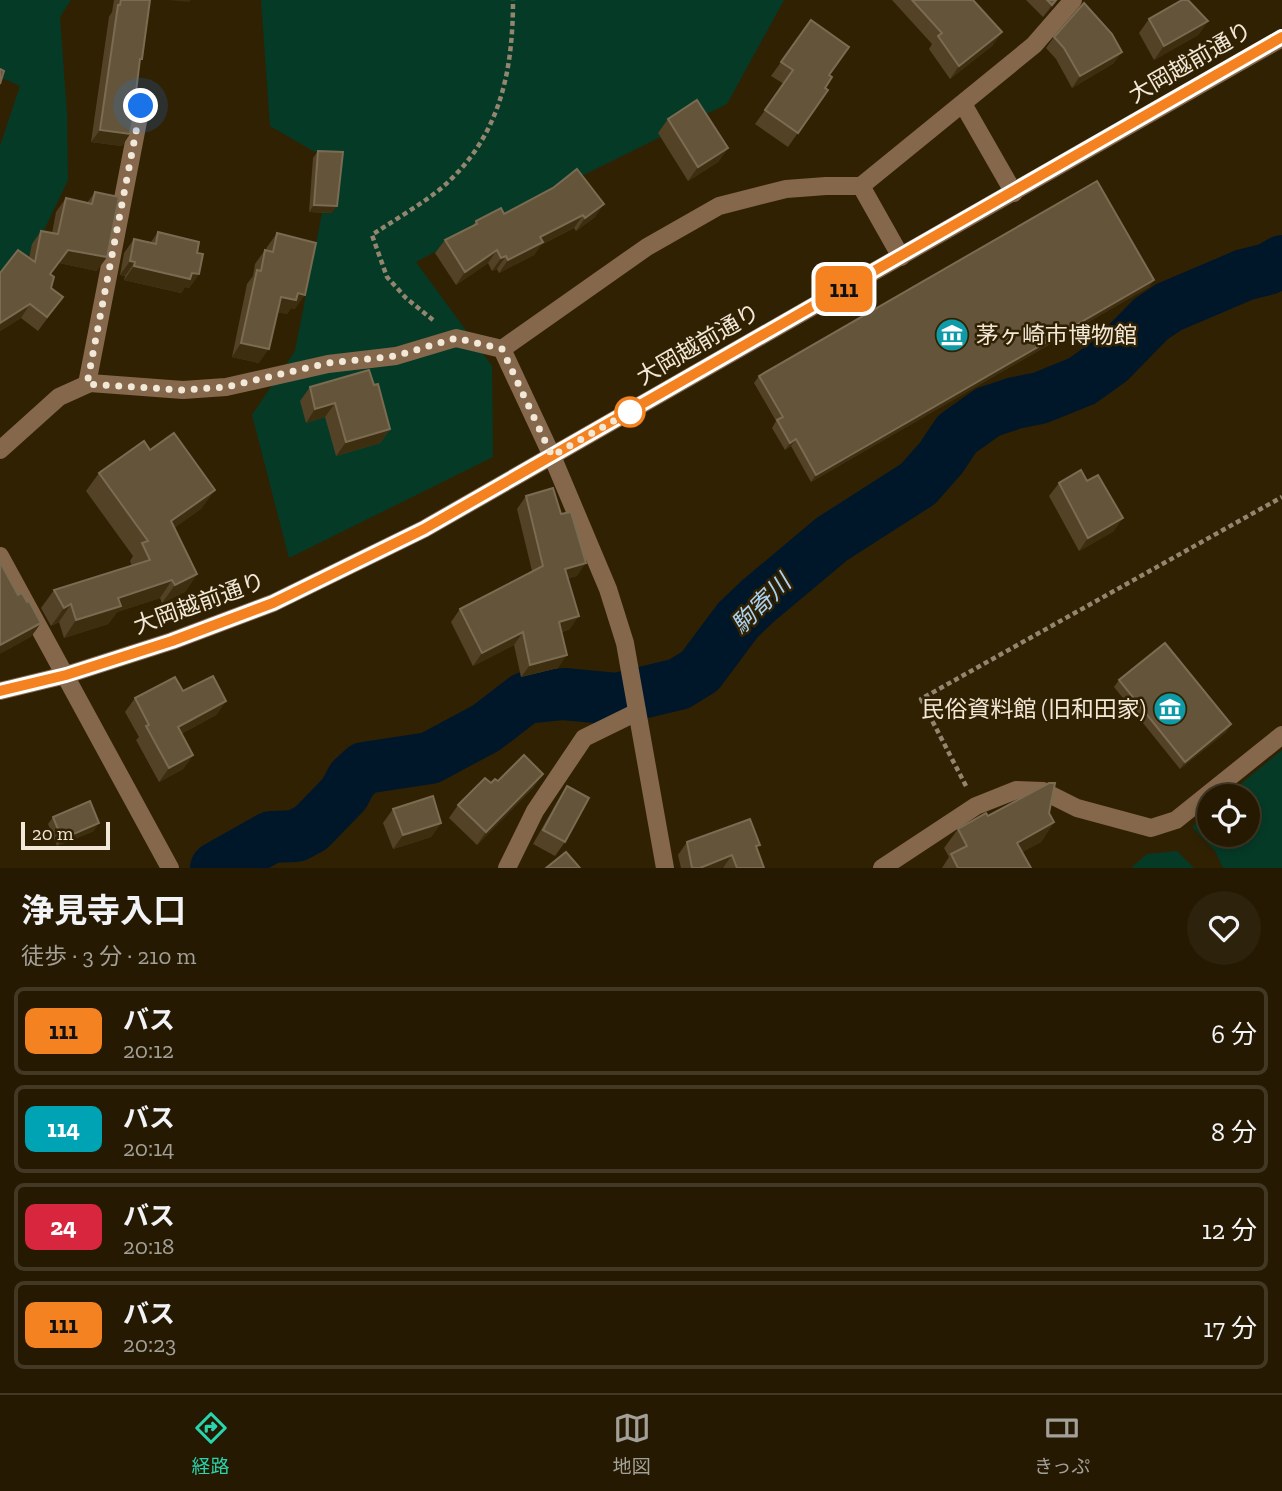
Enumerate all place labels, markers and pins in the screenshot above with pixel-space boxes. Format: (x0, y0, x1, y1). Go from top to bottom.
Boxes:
museum icon: 茅ヶ崎市博物館 (933, 316, 971, 354)
place label: 茅ヶ崎市博物館 (976, 321, 1137, 349)
unlabelled marker (615, 397, 645, 427)
museum icon: 民俗資料館 (旧和田家) (1151, 690, 1189, 728)
place label: 民俗資料館 (旧和田家) (921, 695, 1146, 723)

